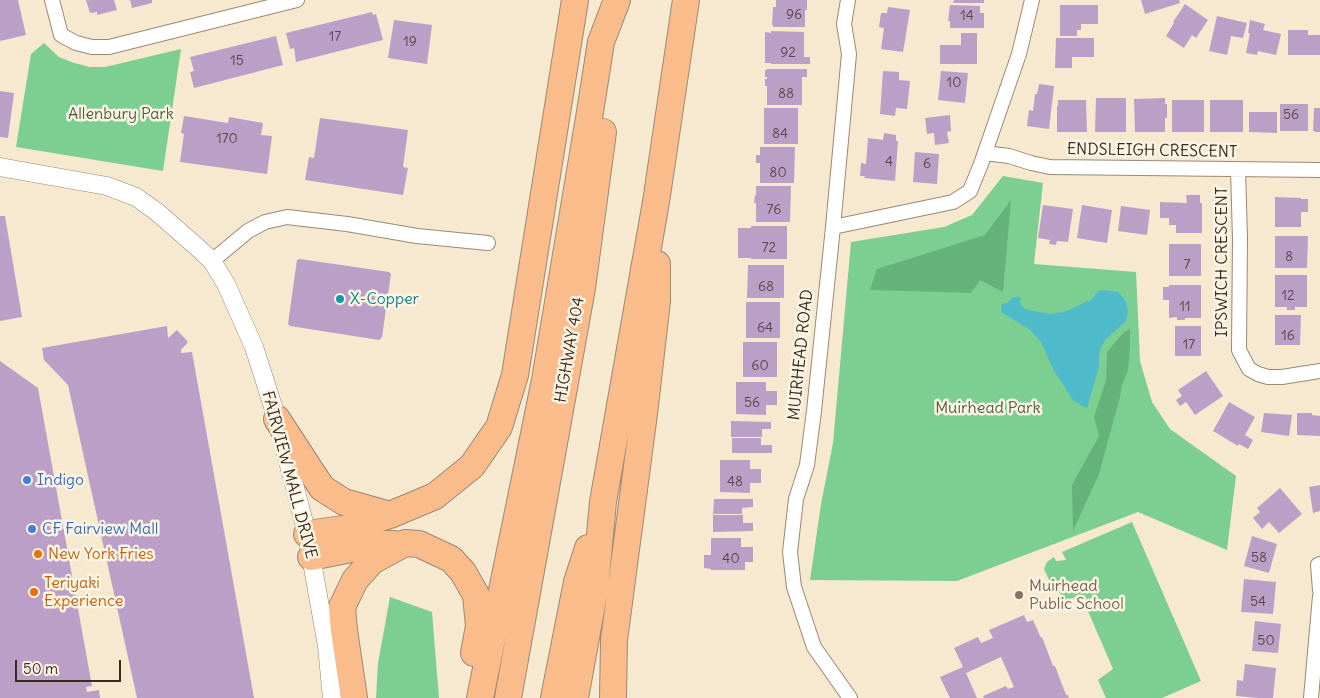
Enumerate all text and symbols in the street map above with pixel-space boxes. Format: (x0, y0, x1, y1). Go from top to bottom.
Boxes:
house number: 96 (786, 7, 802, 23)
house number: 14 (960, 8, 974, 24)
house number: 17 (329, 29, 341, 45)
house number: 19 (403, 34, 417, 50)
house number: 92 (780, 45, 796, 61)
house number: 15 (230, 53, 244, 69)
house number: 10 (947, 75, 961, 91)
house number: 88 (778, 86, 794, 102)
park label: Allenbury Park (68, 104, 174, 124)
house number: 56 (1283, 107, 1299, 123)
house number: 84 (772, 126, 788, 142)
house number: 170 (216, 131, 238, 147)
street label: ENDSLEIGH CRESCENT (1067, 140, 1237, 162)
house number: 4 (885, 154, 893, 170)
house number: 6 (923, 156, 931, 172)
house number: 80 (769, 165, 787, 181)
street label: IPSWICH CRESCENT (1212, 187, 1232, 337)
house number: 76 (767, 202, 781, 218)
house number: 72 (762, 240, 776, 256)
house number: 8 (1285, 249, 1293, 265)
house number: 7 (1184, 257, 1190, 273)
house number: 68 (758, 279, 774, 295)
house number: 12 (1281, 288, 1295, 304)
place label: X-Copper (350, 289, 419, 309)
street label: MUIRHEAD ROAD (785, 289, 817, 421)
marker: X-Copper (334, 293, 346, 305)
street label: HIGHWAY 404 (551, 296, 589, 404)
house number: 11 (1179, 299, 1191, 315)
house number: 64 (757, 320, 773, 336)
house number: 16 (1281, 328, 1295, 344)
house number: 17 (1183, 337, 1195, 353)
house number: 60 (751, 358, 769, 374)
street label: FAIRVIEW MALL DRIVE (257, 389, 321, 561)
house number: 56 (744, 395, 760, 411)
park label: Muirhead Park (935, 398, 1041, 418)
place label: Indigo (37, 470, 84, 490)
marker: Indigo (21, 474, 33, 486)
house number: 48 (727, 474, 743, 490)
place label: CF Fairview Mall (42, 519, 158, 539)
marker: CF Fairview Mall (26, 523, 38, 535)
place label: New York Fries (48, 544, 154, 564)
marker: New York Fries (32, 548, 44, 560)
house number: 58 (1251, 550, 1267, 566)
house number: 40 (722, 551, 740, 567)
place label: Teriyaki Experience (44, 573, 123, 611)
place label: Muirhead Public School (1029, 576, 1124, 614)
marker: Teriyaki Experience (28, 586, 40, 598)
marker: Muirhead Public School (1013, 589, 1025, 601)
house number: 54 (1250, 594, 1266, 610)
house number: 50 (1257, 633, 1275, 649)
scale bar (18, 650, 124, 682)
text: 50 m (23, 659, 58, 678)

